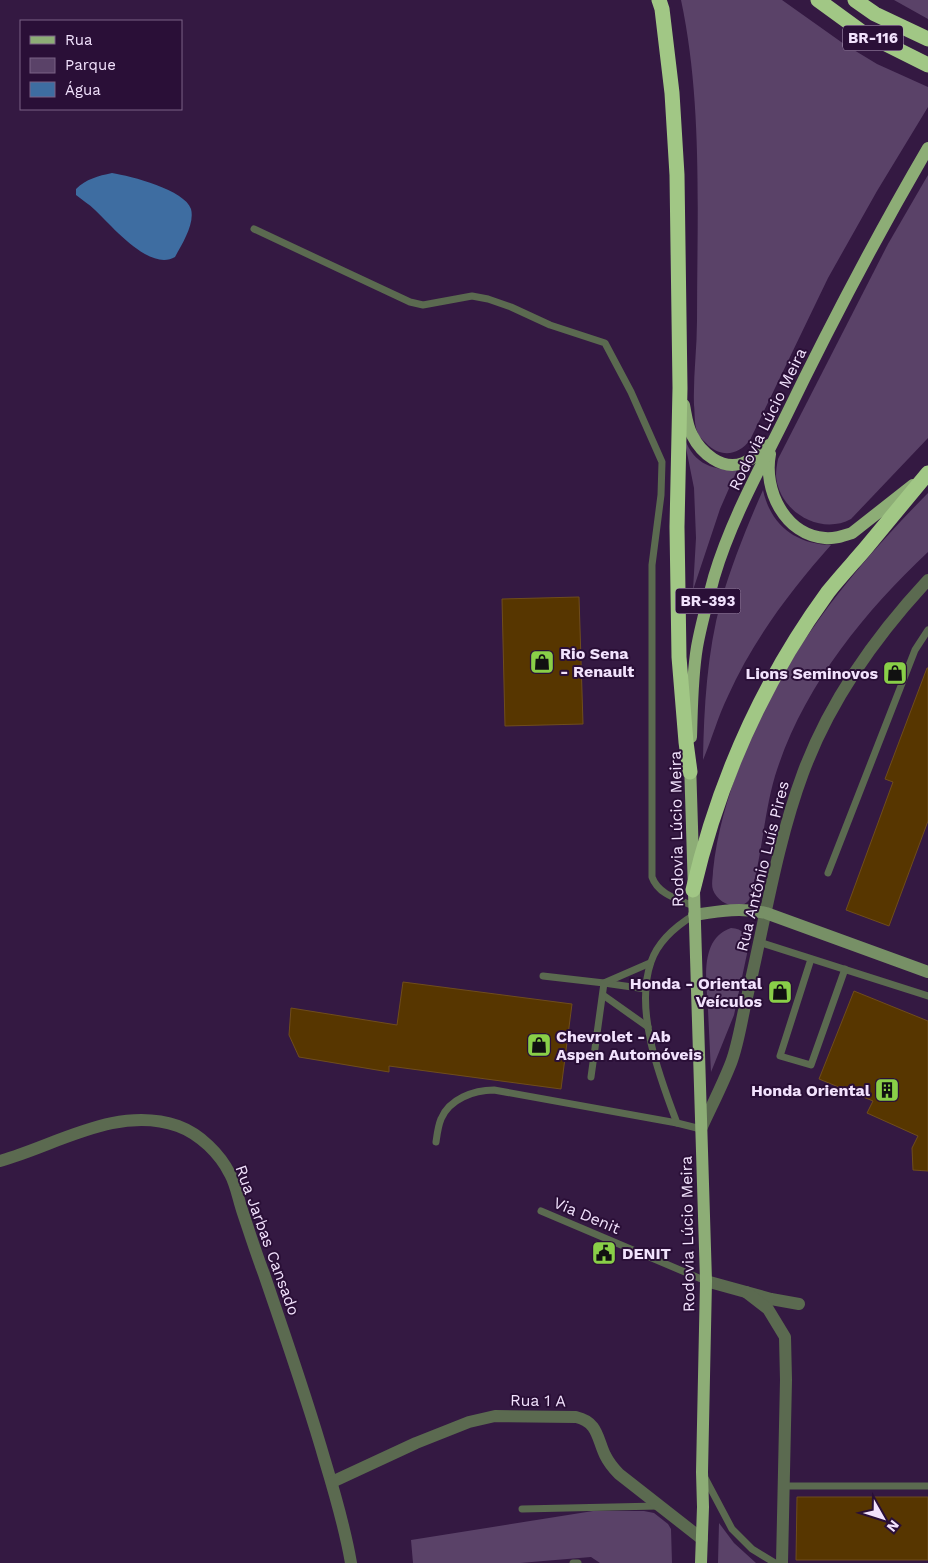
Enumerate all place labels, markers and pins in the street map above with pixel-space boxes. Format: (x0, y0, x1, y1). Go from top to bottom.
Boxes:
place label: Rio Sena - Renault (560, 644, 634, 681)
shop icon: Rio Sena - Renault (529, 649, 555, 675)
shop icon: Lions Seminovos (882, 660, 908, 686)
place label: Lions Seminovos (746, 664, 878, 683)
place label: Honda - Oriental Veículos (630, 974, 763, 1011)
shop icon: Honda - Oriental Veículos (767, 979, 793, 1005)
place label: Chevrolet - Ab Aspen Automóveis (556, 1027, 702, 1064)
shop icon: Chevrolet - Ab Aspen Automóveis (526, 1032, 552, 1058)
building icon: Honda Oriental (874, 1077, 900, 1103)
place label: Honda Oriental (751, 1081, 871, 1100)
public building icon: DENIT (591, 1240, 617, 1266)
place label: DENIT (622, 1244, 672, 1263)

